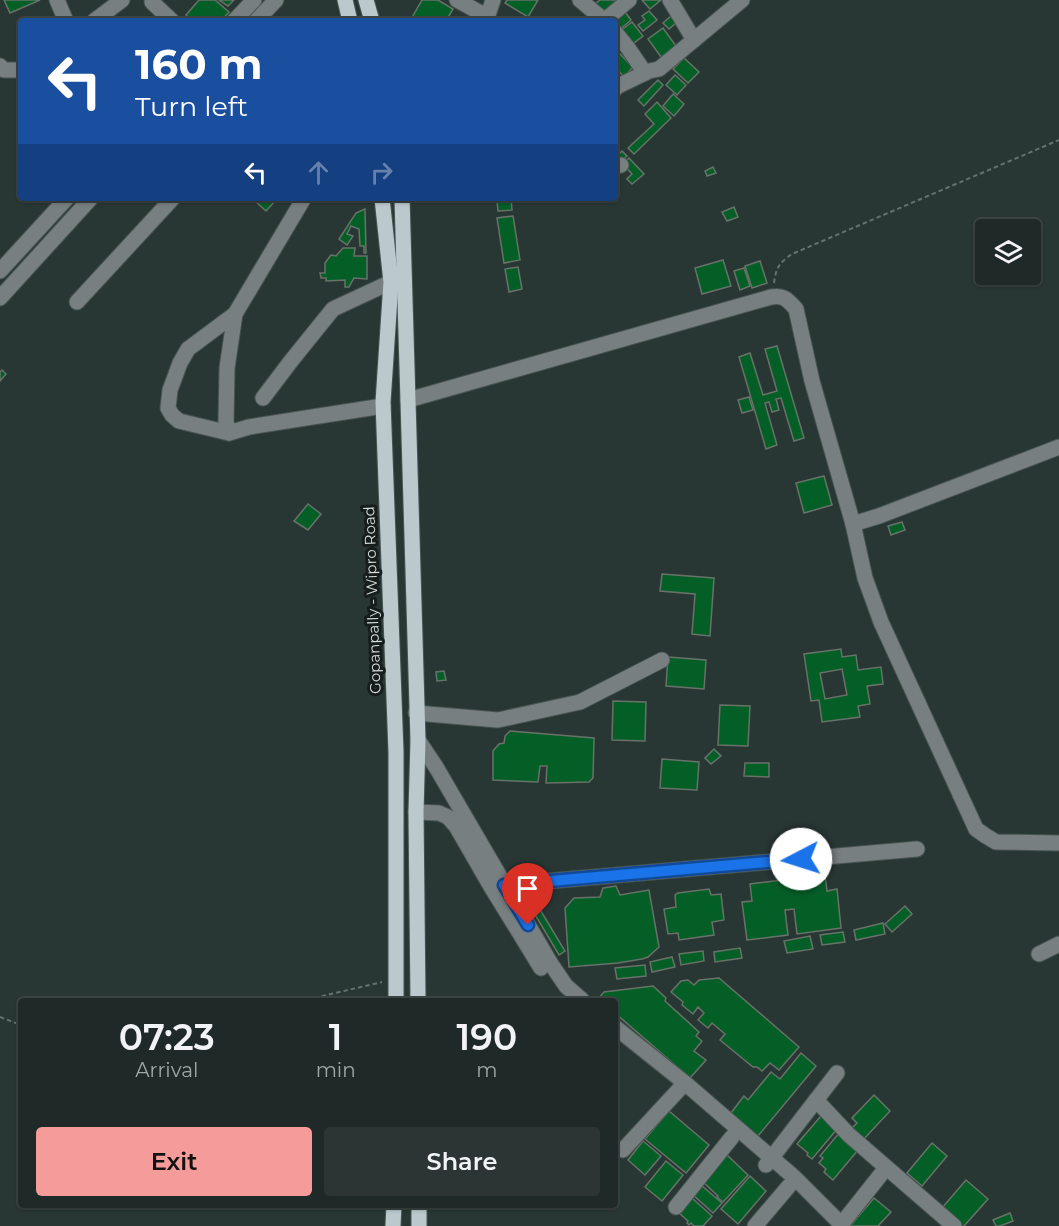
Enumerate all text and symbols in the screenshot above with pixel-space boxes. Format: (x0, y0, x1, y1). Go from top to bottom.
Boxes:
text: 160 m (135, 38, 263, 90)
icon: left (36, 42, 114, 120)
text: Turn left (135, 90, 248, 123)
icon: left (239, 156, 272, 189)
icon: ahead (302, 156, 335, 189)
icon: right (365, 156, 398, 189)
map controls (975, 219, 1041, 285)
button: layers (975, 219, 1041, 285)
street label: Gopanpally - Wipro Road (359, 506, 385, 694)
position arrow (769, 827, 833, 891)
pin (502, 863, 553, 925)
icon: arrive (511, 872, 544, 905)
text: 07:23 (119, 1015, 215, 1059)
text: 1 (329, 1015, 343, 1059)
text: 190 (457, 1015, 517, 1059)
text: Arrival (135, 1058, 198, 1082)
text: min (316, 1058, 356, 1082)
text: m (476, 1058, 497, 1082)
button: Exit (36, 1127, 312, 1196)
button: Share (324, 1127, 600, 1196)

